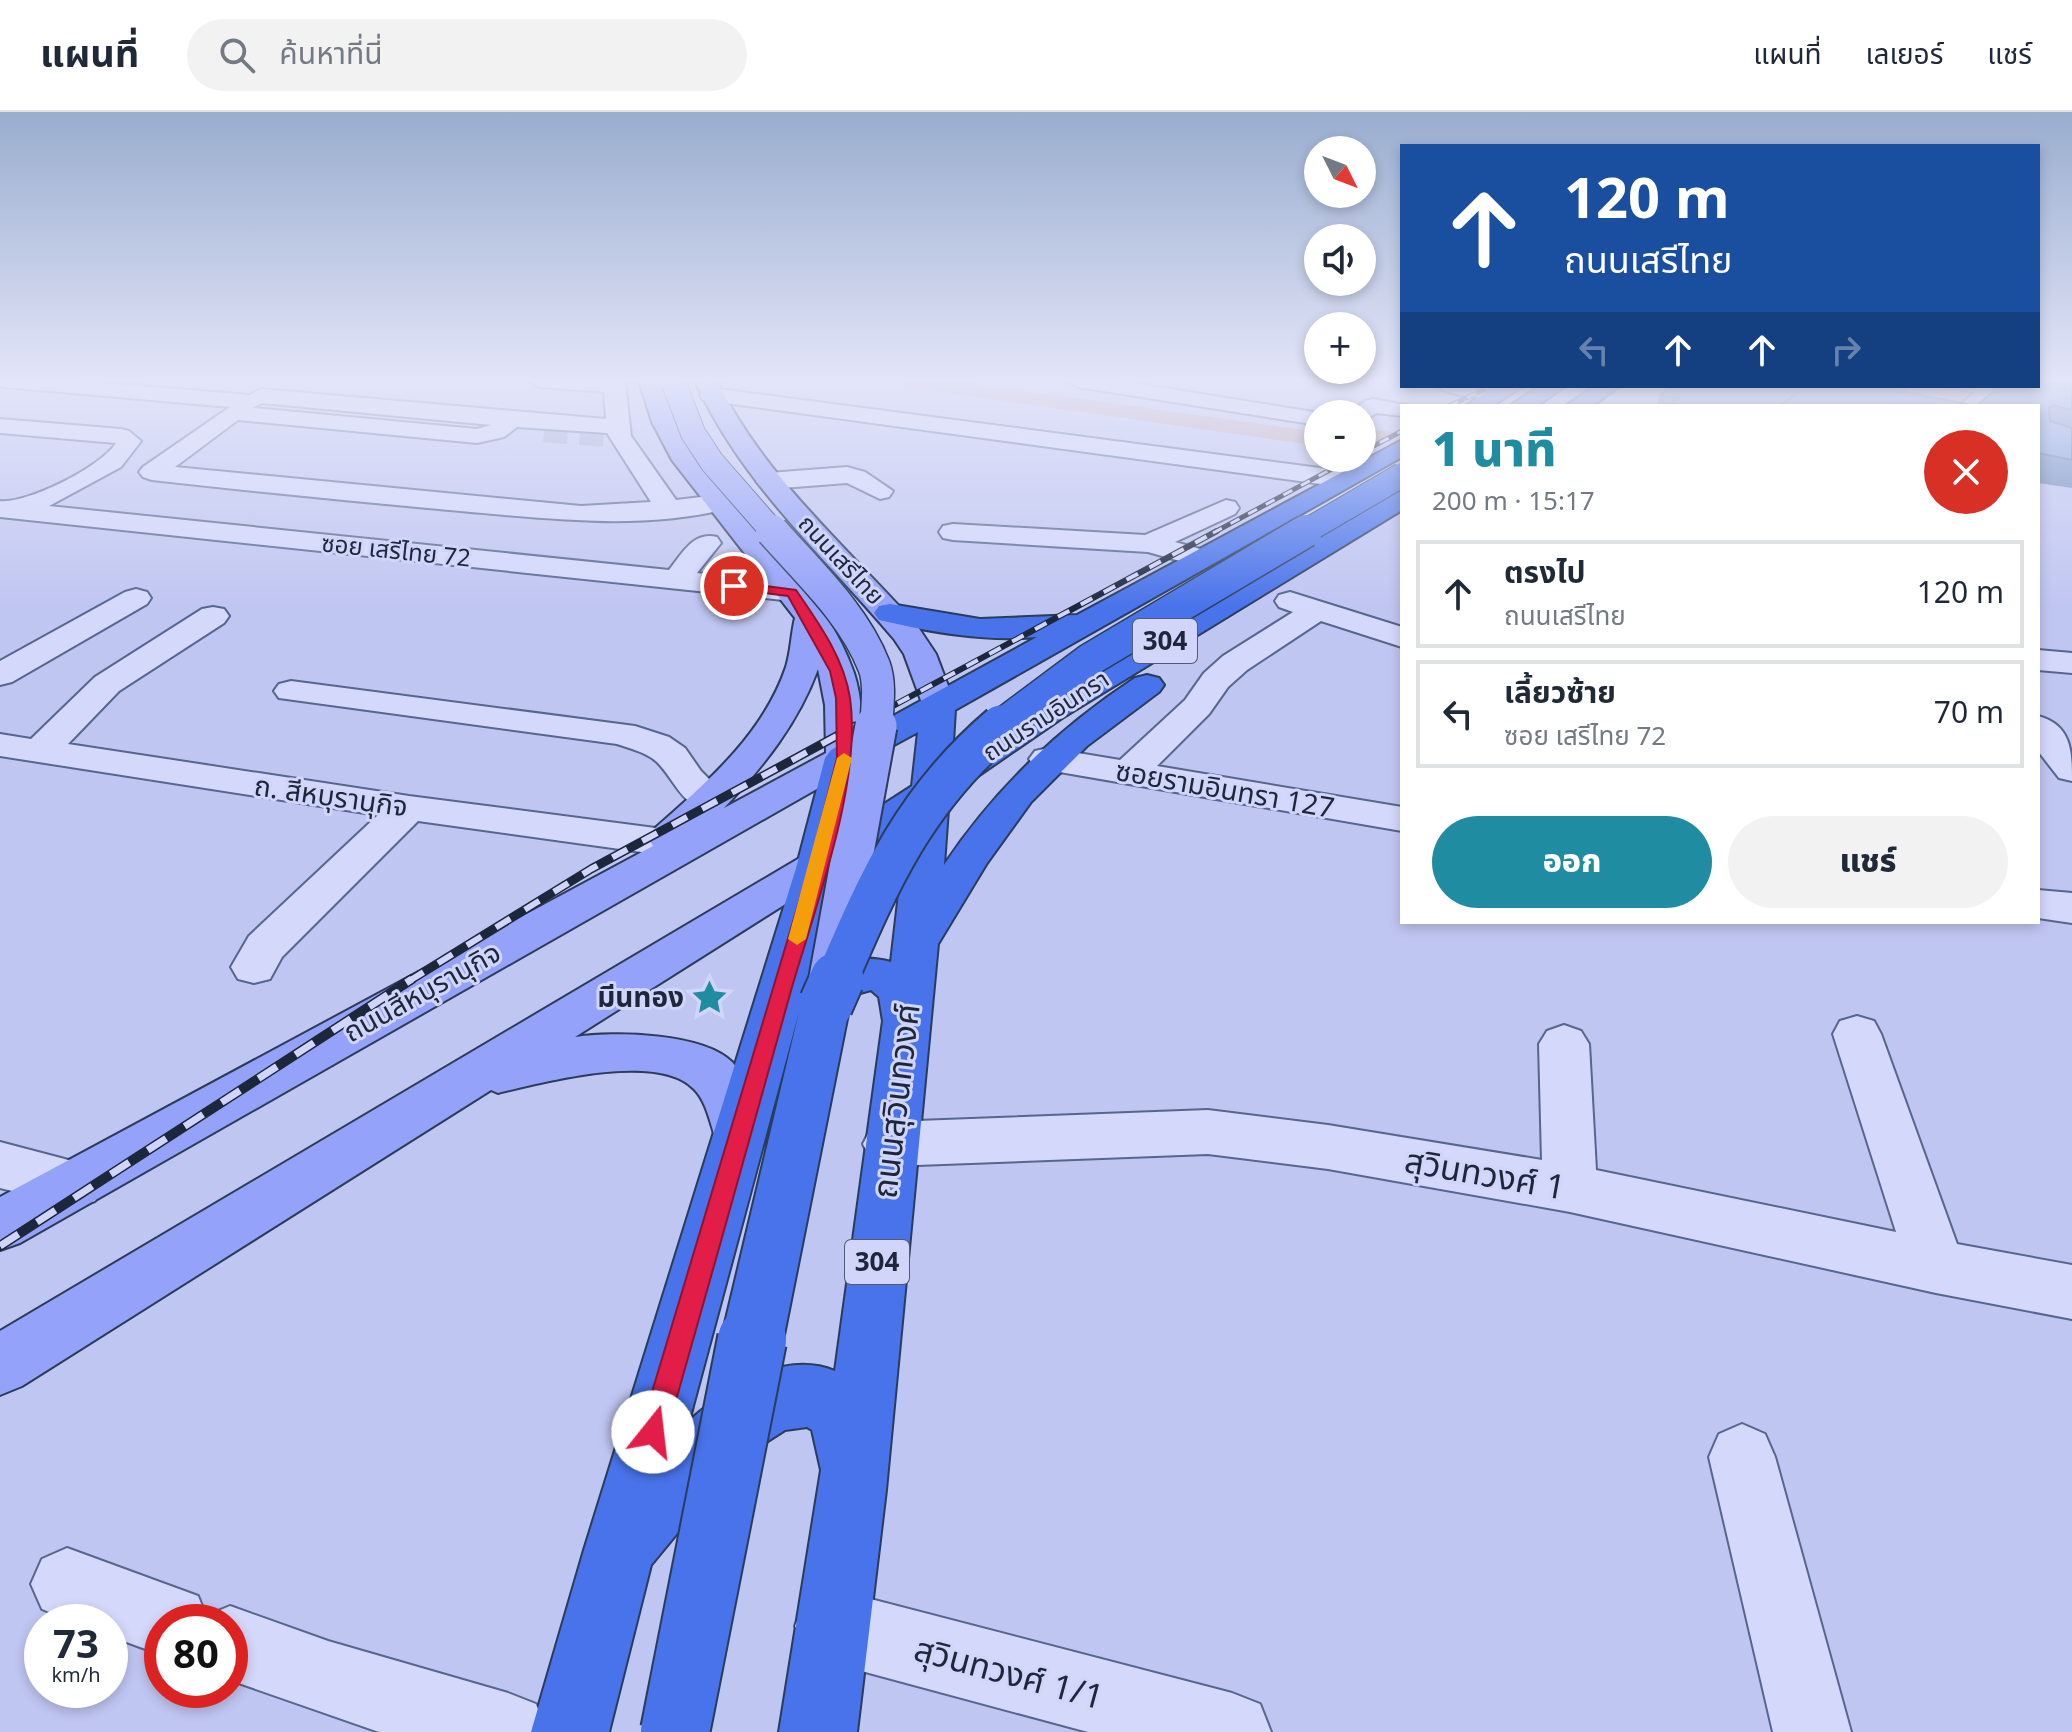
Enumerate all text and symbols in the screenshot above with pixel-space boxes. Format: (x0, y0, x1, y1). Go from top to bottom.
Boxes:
search box (187, 19, 747, 91)
text: แผนที่ (40, 27, 139, 84)
text: ค้นหาที่นี่ (279, 32, 383, 78)
icon: search (215, 33, 259, 77)
text: แผนที่ (1753, 34, 1822, 77)
text: เลเยอร์ (1866, 34, 1943, 77)
text: แชร์ (1987, 34, 2032, 77)
north arrow (1304, 136, 1376, 208)
map controls (1304, 136, 1376, 472)
text: 120 m (1564, 159, 1730, 243)
icon: ahead (1432, 176, 1536, 280)
button: sound (1304, 224, 1376, 296)
text: ถนนเสรีไทย (1564, 235, 1732, 289)
button: + (1304, 312, 1376, 384)
icon: left (1572, 328, 1616, 372)
icon: ahead (1656, 328, 1700, 372)
icon: ahead (1740, 328, 1784, 372)
icon: right (1824, 328, 1868, 372)
button: − (1304, 400, 1376, 472)
text: 1 นาที (1432, 415, 1556, 488)
button: close (1924, 430, 2008, 514)
text: 200 m · 15:17 (1432, 482, 1595, 522)
street label: ถนนเสรีไทย (789, 507, 892, 614)
street label: ซอย เสรีไทย 72 (320, 526, 472, 578)
text: ตรงไป (1504, 551, 1586, 597)
pin (700, 552, 768, 620)
icon: arrive (712, 564, 756, 608)
text: 120 m (1917, 571, 2004, 617)
icon: ahead (1436, 572, 1480, 616)
text: ถนนเสรีไทย (1504, 597, 1626, 637)
road number: 304 (1133, 619, 1197, 663)
street label: ถนนรามอินทรา (976, 662, 1117, 771)
text: เลี้ยวซ้าย (1504, 671, 1616, 717)
text: 70 m (1934, 691, 2004, 737)
icon: left (1436, 692, 1480, 736)
text: ซอย เสรีไทย 72 (1504, 717, 1666, 757)
street label: ซอยรามอินทรา 127 (1112, 750, 1337, 831)
street label: ถ. สีหบุรานุกิจ (251, 765, 410, 830)
button: ออก (1432, 816, 1712, 908)
button: แชร์ (1728, 816, 2008, 908)
street label: ถนนสีหบุรานุกิจ (336, 932, 509, 1054)
place label: มีนทอง (597, 977, 684, 1020)
place icon: มีนทอง (691, 978, 729, 1016)
street label: ถนนสุวินทวงศ์ (860, 1001, 935, 1202)
street label: สุวินทวงศ์ 1 (1400, 1136, 1569, 1215)
road number: 304 (845, 1240, 909, 1284)
position arrow (611, 1390, 695, 1474)
speed limit sign: 80 (144, 1604, 248, 1708)
text: 73 (53, 1616, 99, 1676)
street label: สุวินทวงศ์ 1/1 (908, 1625, 1109, 1724)
text: km/h (51, 1661, 101, 1691)

